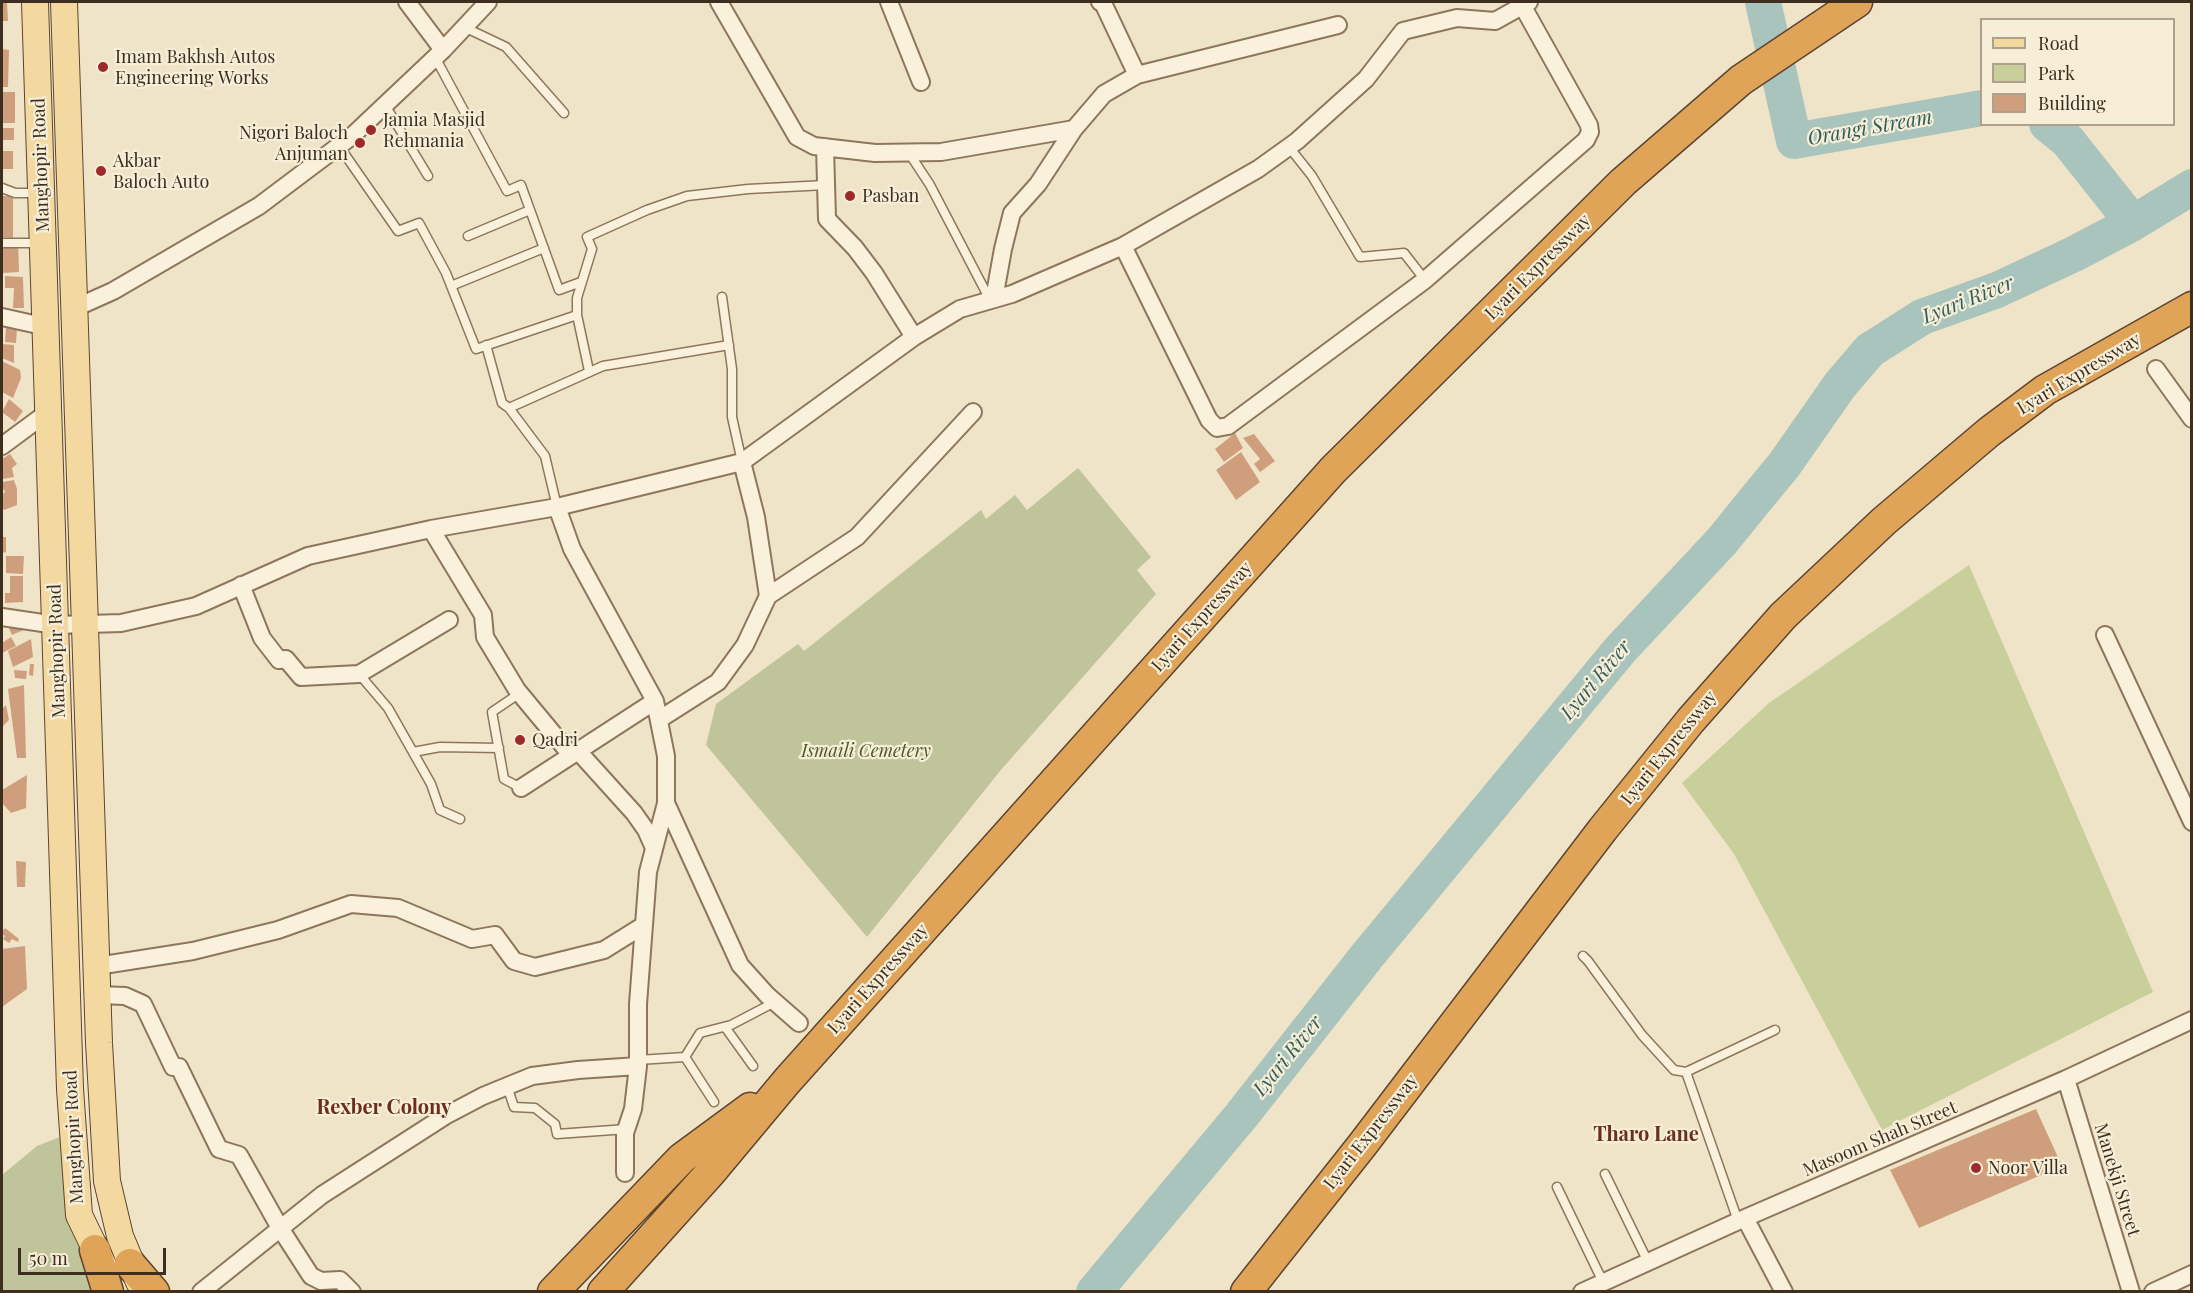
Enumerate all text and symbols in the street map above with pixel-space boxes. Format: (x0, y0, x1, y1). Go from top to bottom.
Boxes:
legend (1980, 18, 2175, 126)
text: Road (2038, 31, 2079, 55)
place label: Imam Bakhsh Autos Engineering Works (115, 46, 275, 88)
marker: Imam Bakhsh Autos Engineering Works (96, 60, 110, 74)
text: Park (2038, 61, 2075, 85)
text: Building (2038, 91, 2106, 115)
street label: Manghopir Road (28, 98, 54, 232)
water label: Orangi Stream (1806, 105, 1934, 151)
place label: Jamia Masjid Rehmania (383, 109, 485, 152)
place label: Nigori Baloch Anjuman (239, 122, 348, 164)
marker: Jamia Masjid Rehmania (364, 123, 378, 137)
marker: Nigori Baloch Anjuman (353, 136, 367, 150)
place label: Akbar Baloch Auto (113, 150, 209, 192)
marker: Akbar Baloch Auto (94, 164, 108, 178)
place label: Pasban (862, 185, 919, 207)
marker: Pasban (843, 189, 857, 203)
street label: Lyari Expressway (1481, 210, 1595, 324)
water label: Lyari River (1919, 271, 2017, 329)
street label: Lyari Expressway (2013, 329, 2145, 419)
street label: Lyari Expressway (1147, 558, 1257, 676)
street label: Manghopir Road (44, 584, 70, 718)
water label: Lyari River (1556, 635, 1636, 725)
street label: Lyari Expressway (1616, 687, 1722, 809)
place label: Qadri (532, 729, 578, 751)
marker: Qadri (513, 733, 527, 747)
park label: Ismaili Cemetery (801, 740, 931, 762)
street label: Lyari Expressway (823, 920, 933, 1038)
water label: Lyari River (1248, 1011, 1328, 1101)
street label: Manghopir Road (60, 1069, 88, 1205)
street label: Lyari Expressway (1319, 1070, 1423, 1194)
district label: Rexber Colony (317, 1096, 451, 1120)
street label: Masoom Shah Street (1800, 1097, 1960, 1181)
street label: Manekji Street (2090, 1121, 2144, 1239)
district label: Tharo Lane (1593, 1123, 1699, 1147)
place label: Noor Villa (1988, 1157, 2068, 1179)
marker: Noor Villa (1969, 1161, 1983, 1175)
scale bar (21, 1236, 170, 1274)
text: 50 m (29, 1246, 68, 1270)

